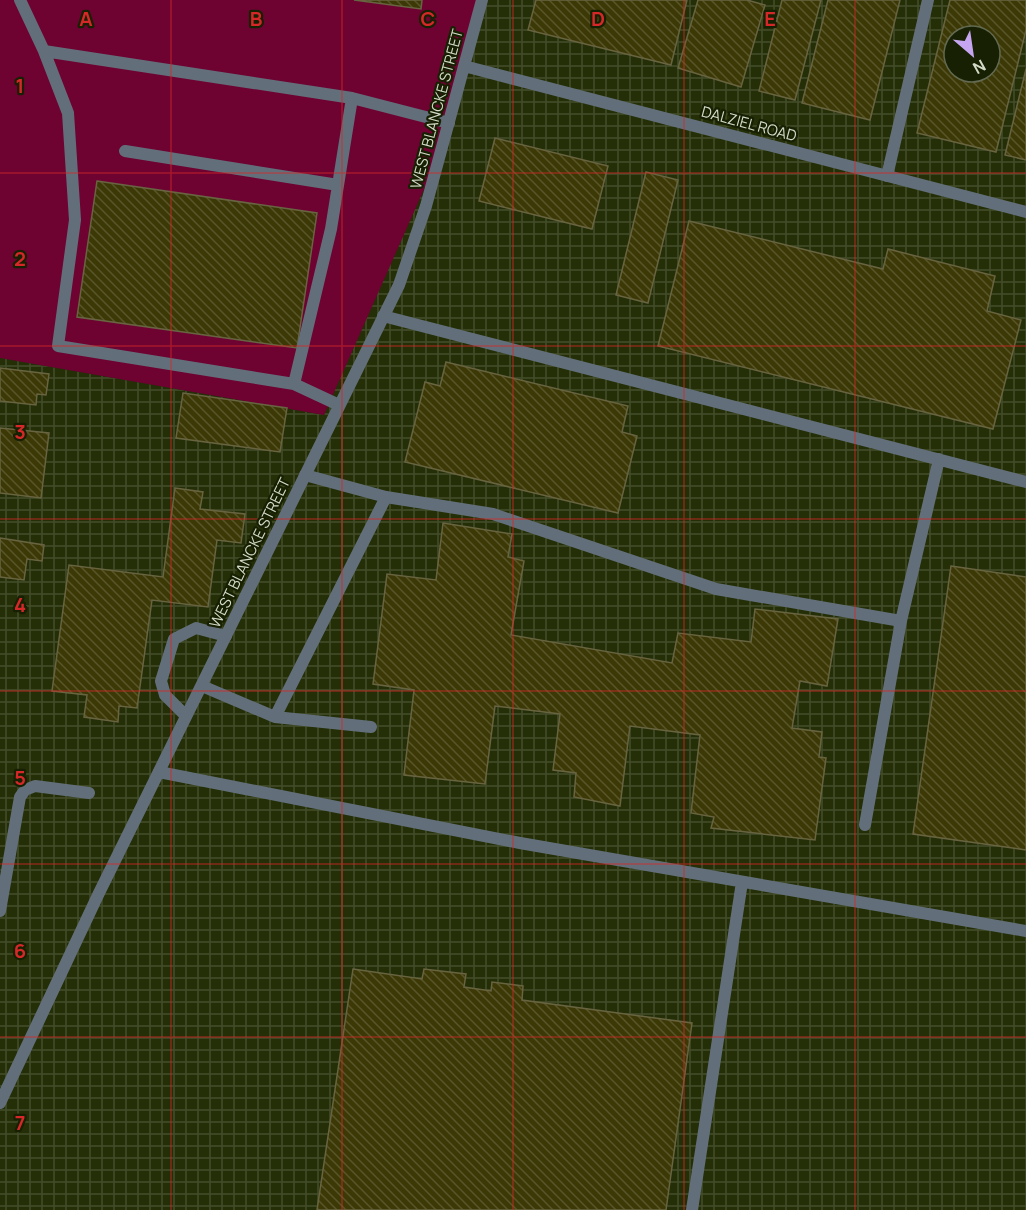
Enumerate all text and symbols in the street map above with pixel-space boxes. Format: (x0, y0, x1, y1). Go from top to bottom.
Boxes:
text: A (79, 5, 93, 32)
text: B (250, 5, 263, 32)
text: C (421, 5, 435, 32)
text: D (591, 5, 605, 32)
text: E (764, 5, 776, 32)
north arrow (942, 24, 1002, 84)
street label: WEST BLANCKE STREET (405, 27, 468, 191)
text: N (969, 55, 990, 80)
text: 1 (16, 72, 24, 99)
street label: DALZIEL ROAD (699, 101, 799, 146)
text: 2 (14, 245, 26, 272)
text: 3 (14, 418, 26, 445)
street label: WEST BLANCKE STREET (204, 474, 295, 631)
text: 4 (14, 591, 26, 618)
text: 5 (14, 764, 26, 791)
text: 6 (14, 937, 26, 964)
text: 7 (15, 1109, 25, 1136)

